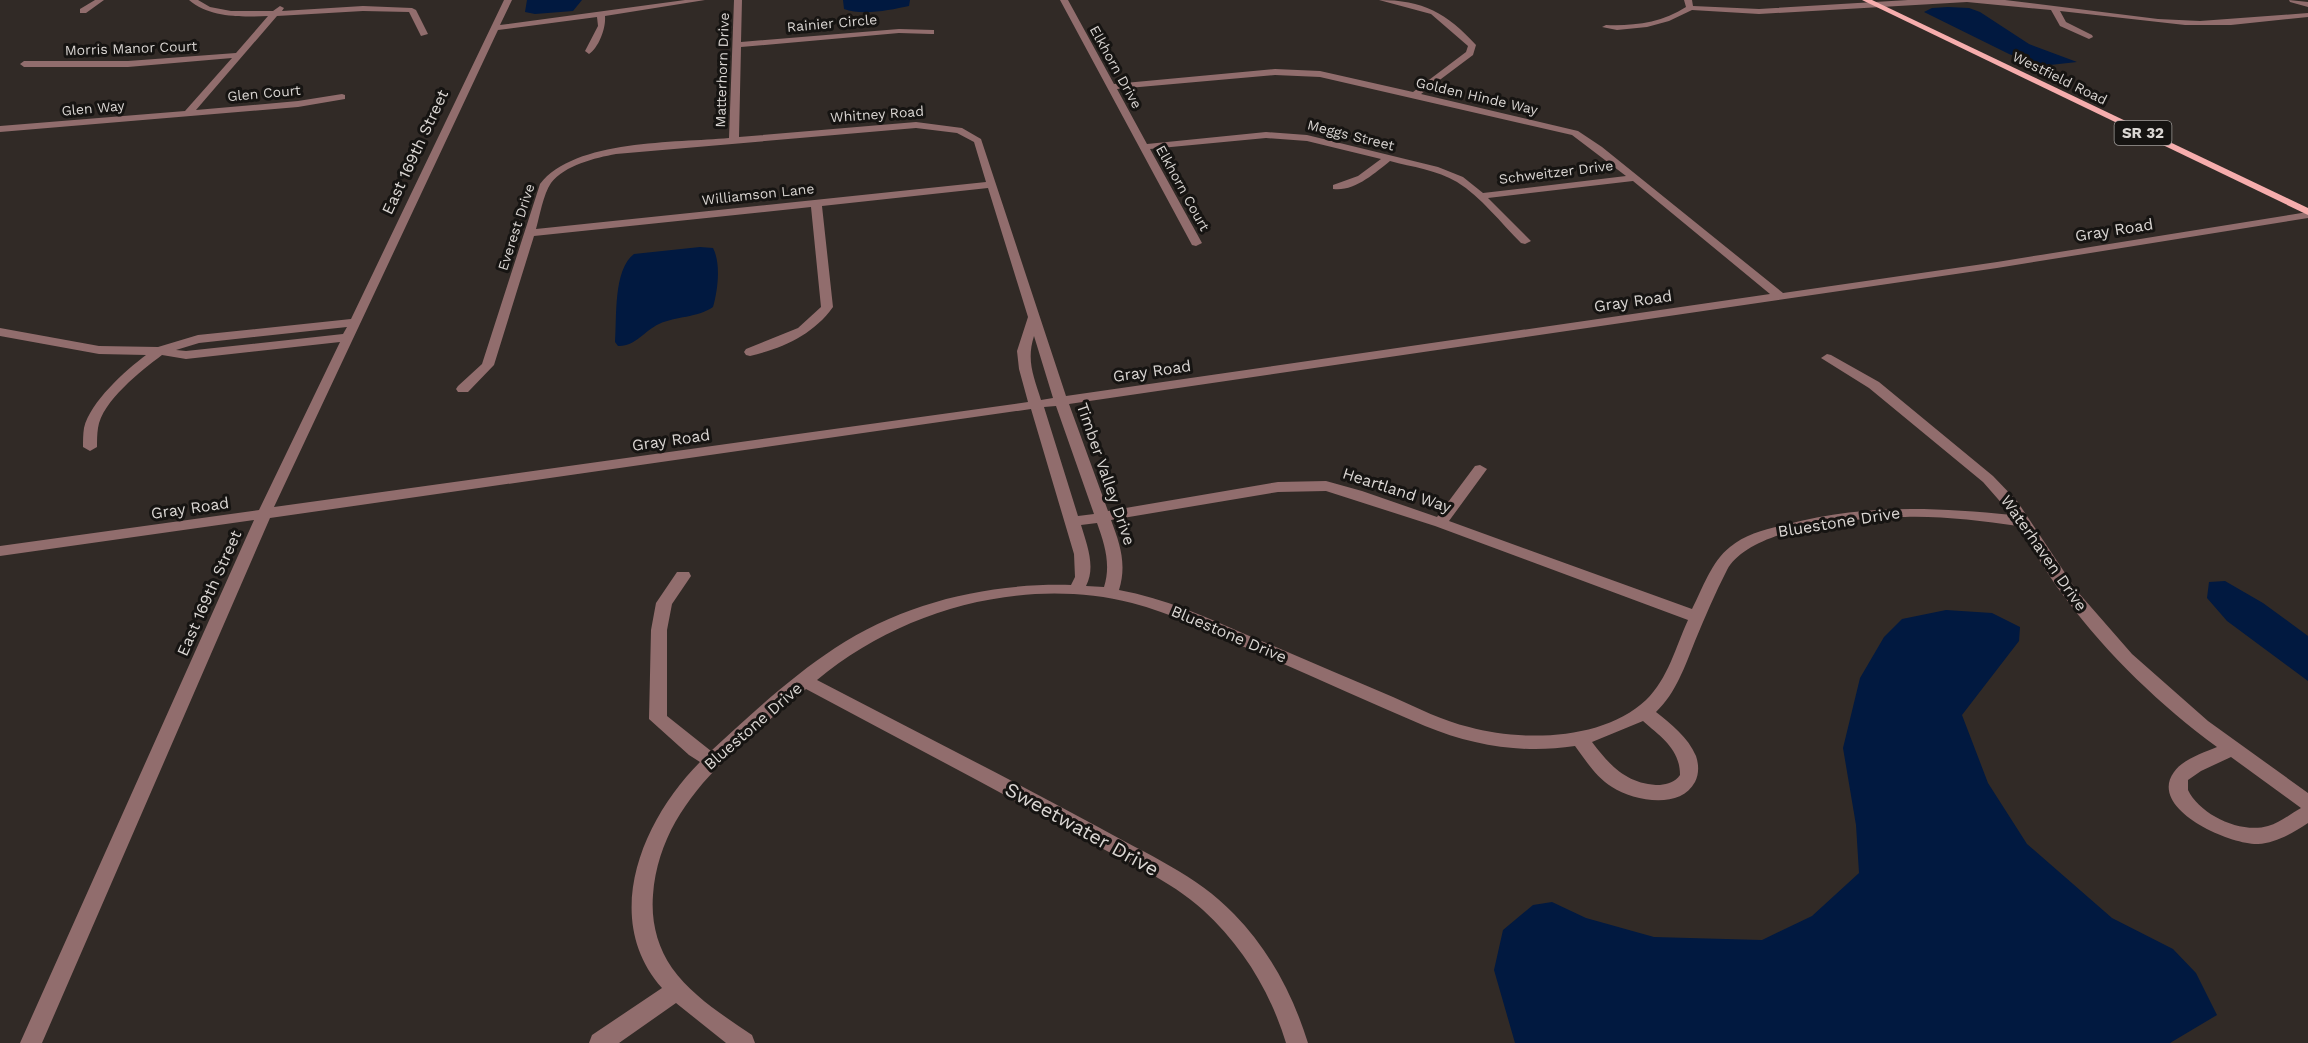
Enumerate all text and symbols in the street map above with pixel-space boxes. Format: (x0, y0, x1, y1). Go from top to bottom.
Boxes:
street label: Rainier Circle (786, 11, 878, 35)
street label: Matterhorn Drive (712, 12, 732, 128)
street label: Elkhorn Drive (1087, 23, 1145, 111)
street label: Morris Manor Court (65, 38, 198, 58)
street label: Westfield Road (2010, 48, 2110, 108)
street label: Golden Hinde Way (1414, 74, 1540, 118)
street label: Glen Court (227, 82, 302, 104)
street label: East 169th Street (378, 86, 452, 217)
street label: Glen Way (61, 97, 126, 119)
street label: Whitney Road (830, 103, 924, 125)
street label: Meggs Street (1306, 116, 1396, 154)
road number: SR 32 (2114, 121, 2172, 145)
street label: Elkhorn Court (1153, 143, 1213, 234)
street label: Schweitzer Drive (1498, 157, 1614, 187)
street label: Williamson Lane (701, 180, 815, 208)
street label: Everest Drive (494, 182, 538, 272)
street label: Gray Road (2074, 214, 2154, 246)
street label: Gray Road (1593, 286, 1673, 316)
street label: Gray Road (1112, 356, 1192, 386)
street label: Timber Valley Drive (1073, 400, 1139, 548)
street label: Gray Road (631, 425, 711, 455)
street label: Heartland Way (1340, 463, 1454, 517)
street label: Waterhaven Drive (1997, 491, 2091, 615)
street label: Gray Road (150, 493, 230, 523)
street label: Bluestone Drive (1776, 503, 1902, 541)
street label: East 169th Street (173, 527, 245, 659)
street label: Bluestone Drive (1168, 601, 1290, 667)
street label: Bluestone Drive (700, 678, 806, 774)
street label: Sweetwater Drive (1001, 777, 1163, 881)

